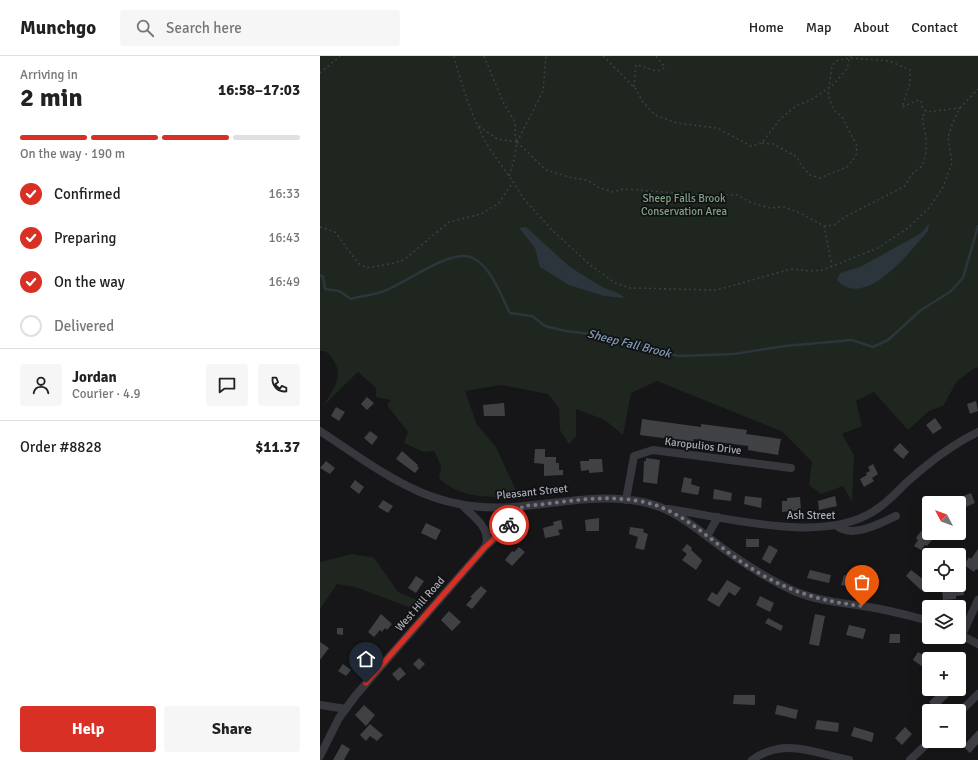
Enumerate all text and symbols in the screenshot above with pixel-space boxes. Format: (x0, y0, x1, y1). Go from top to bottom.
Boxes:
search box (120, 10, 400, 46)
text: Munchgo (20, 16, 96, 40)
icon: search (134, 17, 156, 39)
text: Search here (166, 19, 242, 37)
text: Home (749, 19, 784, 36)
text: Map (806, 19, 831, 36)
text: About (853, 19, 889, 36)
text: Contact (911, 19, 958, 36)
text: Arriving in (20, 67, 78, 83)
text: 16:58–17:03 (218, 81, 300, 99)
text: 2 min (20, 82, 83, 114)
text: On the way · 190 m (20, 146, 125, 162)
icon: check (20, 183, 42, 205)
text: Confirmed (54, 185, 121, 203)
text: 16:33 (268, 186, 300, 202)
park label: Sheep Falls Brook Conservation Area (641, 192, 727, 218)
icon: check (20, 227, 42, 249)
text: Preparing (54, 229, 117, 247)
text: 16:43 (268, 230, 300, 246)
icon: check (20, 271, 42, 293)
text: On the way (54, 273, 125, 291)
text: 16:49 (268, 274, 300, 290)
text: Delivered (54, 317, 114, 335)
water label: Sheep Fall Brook (586, 326, 673, 362)
button: person (20, 364, 62, 406)
button: chat (206, 364, 248, 406)
button: phone (258, 364, 300, 406)
text: Jordan (72, 368, 117, 386)
text: Courier · 4.9 (72, 386, 141, 402)
street label: Karopulios Drive (664, 435, 742, 457)
text: Order #8828 (20, 438, 102, 456)
text: $11.37 (255, 438, 300, 456)
street label: Pleasant Street (496, 482, 569, 502)
north arrow (922, 496, 966, 540)
map controls (922, 496, 966, 748)
courier (489, 505, 529, 545)
street label: Ash Street (787, 509, 835, 522)
icon: bike (498, 514, 520, 536)
button: locate (922, 548, 966, 592)
pin (845, 565, 879, 606)
icon: bag (851, 571, 873, 593)
street label: West Hill Road (393, 574, 447, 634)
button: layers (922, 600, 966, 644)
pin (349, 642, 383, 683)
icon: home (355, 648, 377, 670)
button: + (922, 652, 966, 696)
button: − (922, 704, 966, 748)
button: Help (20, 706, 156, 752)
button: Share (164, 706, 300, 752)

